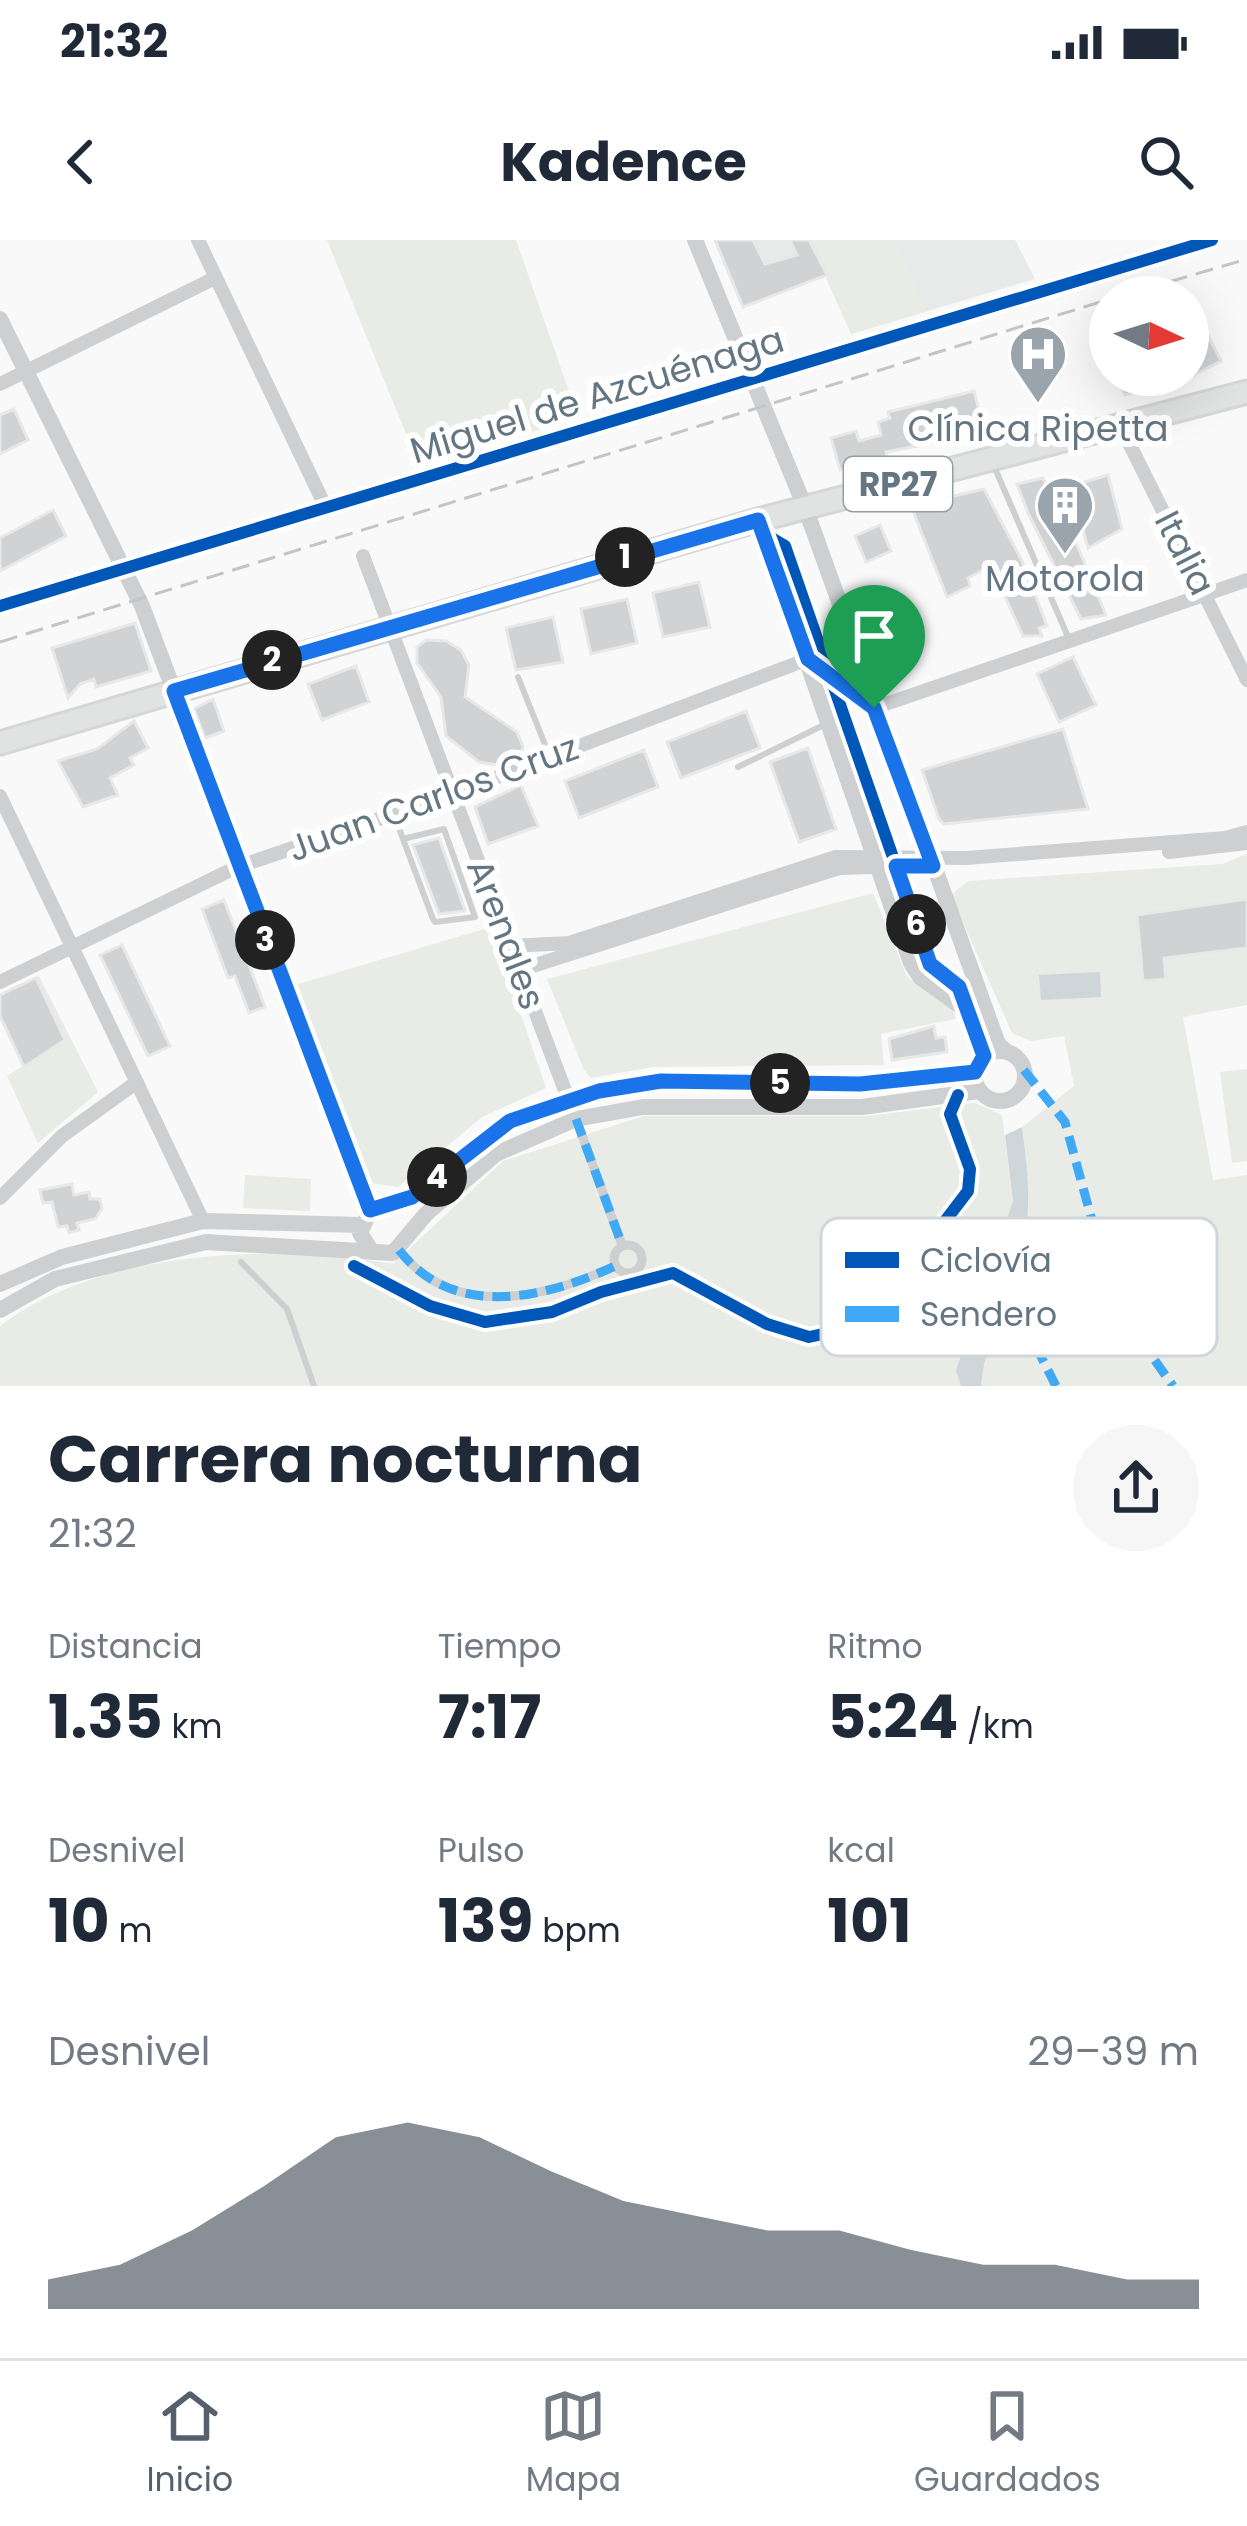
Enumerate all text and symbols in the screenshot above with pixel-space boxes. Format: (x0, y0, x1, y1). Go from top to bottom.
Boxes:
text: 21:32 (60, 10, 168, 73)
text: Kadence (500, 124, 747, 200)
icon: back (48, 129, 114, 195)
icon: search (1133, 129, 1199, 195)
north arrow (1089, 276, 1209, 396)
map controls (1089, 276, 1209, 396)
street label: Miguel de Azcuénaga (404, 314, 790, 476)
hospital icon: Clínica Ripetta (1007, 323, 1069, 405)
place label: Clínica Ripetta (907, 403, 1169, 454)
road number: RP27 (844, 457, 952, 511)
building icon: Motorola (1034, 474, 1096, 556)
street label: Italia (1142, 502, 1228, 604)
pin: 1 (595, 527, 655, 587)
text: 1 (619, 533, 631, 580)
place label: Motorola (985, 553, 1145, 604)
pin (823, 585, 925, 708)
icon: arrive (841, 603, 907, 669)
pin: 2 (242, 630, 302, 690)
text: 2 (263, 636, 281, 683)
street label: Juan Carlos Cruz (281, 722, 585, 874)
street label: Arenales (454, 851, 558, 1017)
pin: 6 (886, 894, 946, 954)
text: 6 (905, 900, 927, 947)
pin: 3 (235, 910, 295, 970)
text: 3 (255, 916, 275, 963)
pin: 5 (750, 1053, 810, 1113)
text: 5 (769, 1059, 791, 1106)
pin: 4 (407, 1147, 467, 1207)
text: 4 (426, 1153, 448, 1200)
legend (821, 1218, 1217, 1356)
text: Ciclovía (920, 1237, 1052, 1284)
text: Sendero (920, 1291, 1057, 1338)
text: Carrera nocturna (48, 1413, 643, 1505)
button: share (1073, 1425, 1199, 1551)
text: 21:32 (48, 1506, 137, 1561)
text: Distancia (48, 1623, 203, 1670)
text: Tiempo (438, 1623, 562, 1670)
text: Ritmo (827, 1623, 923, 1670)
text: 1.35 (48, 1675, 163, 1759)
text: 7:17 (438, 1675, 541, 1759)
text: 5:24 (827, 1675, 958, 1759)
text: km (163, 1703, 223, 1750)
text: /km (958, 1703, 1034, 1750)
text: Desnivel (48, 1827, 185, 1874)
text: Pulso (438, 1827, 524, 1874)
text: kcal (827, 1827, 895, 1874)
text: 10 (48, 1879, 110, 1963)
text: 139 (438, 1879, 533, 1963)
text: 101 (827, 1879, 912, 1963)
text: m (110, 1907, 153, 1954)
text: bpm (533, 1907, 621, 1954)
text: Desnivel (48, 2024, 210, 2079)
text: 29–39 m (1027, 2024, 1199, 2079)
tab: Inicio (146, 2383, 233, 2505)
tab: Mapa (526, 2383, 621, 2505)
tab: Guardados (914, 2383, 1101, 2505)

